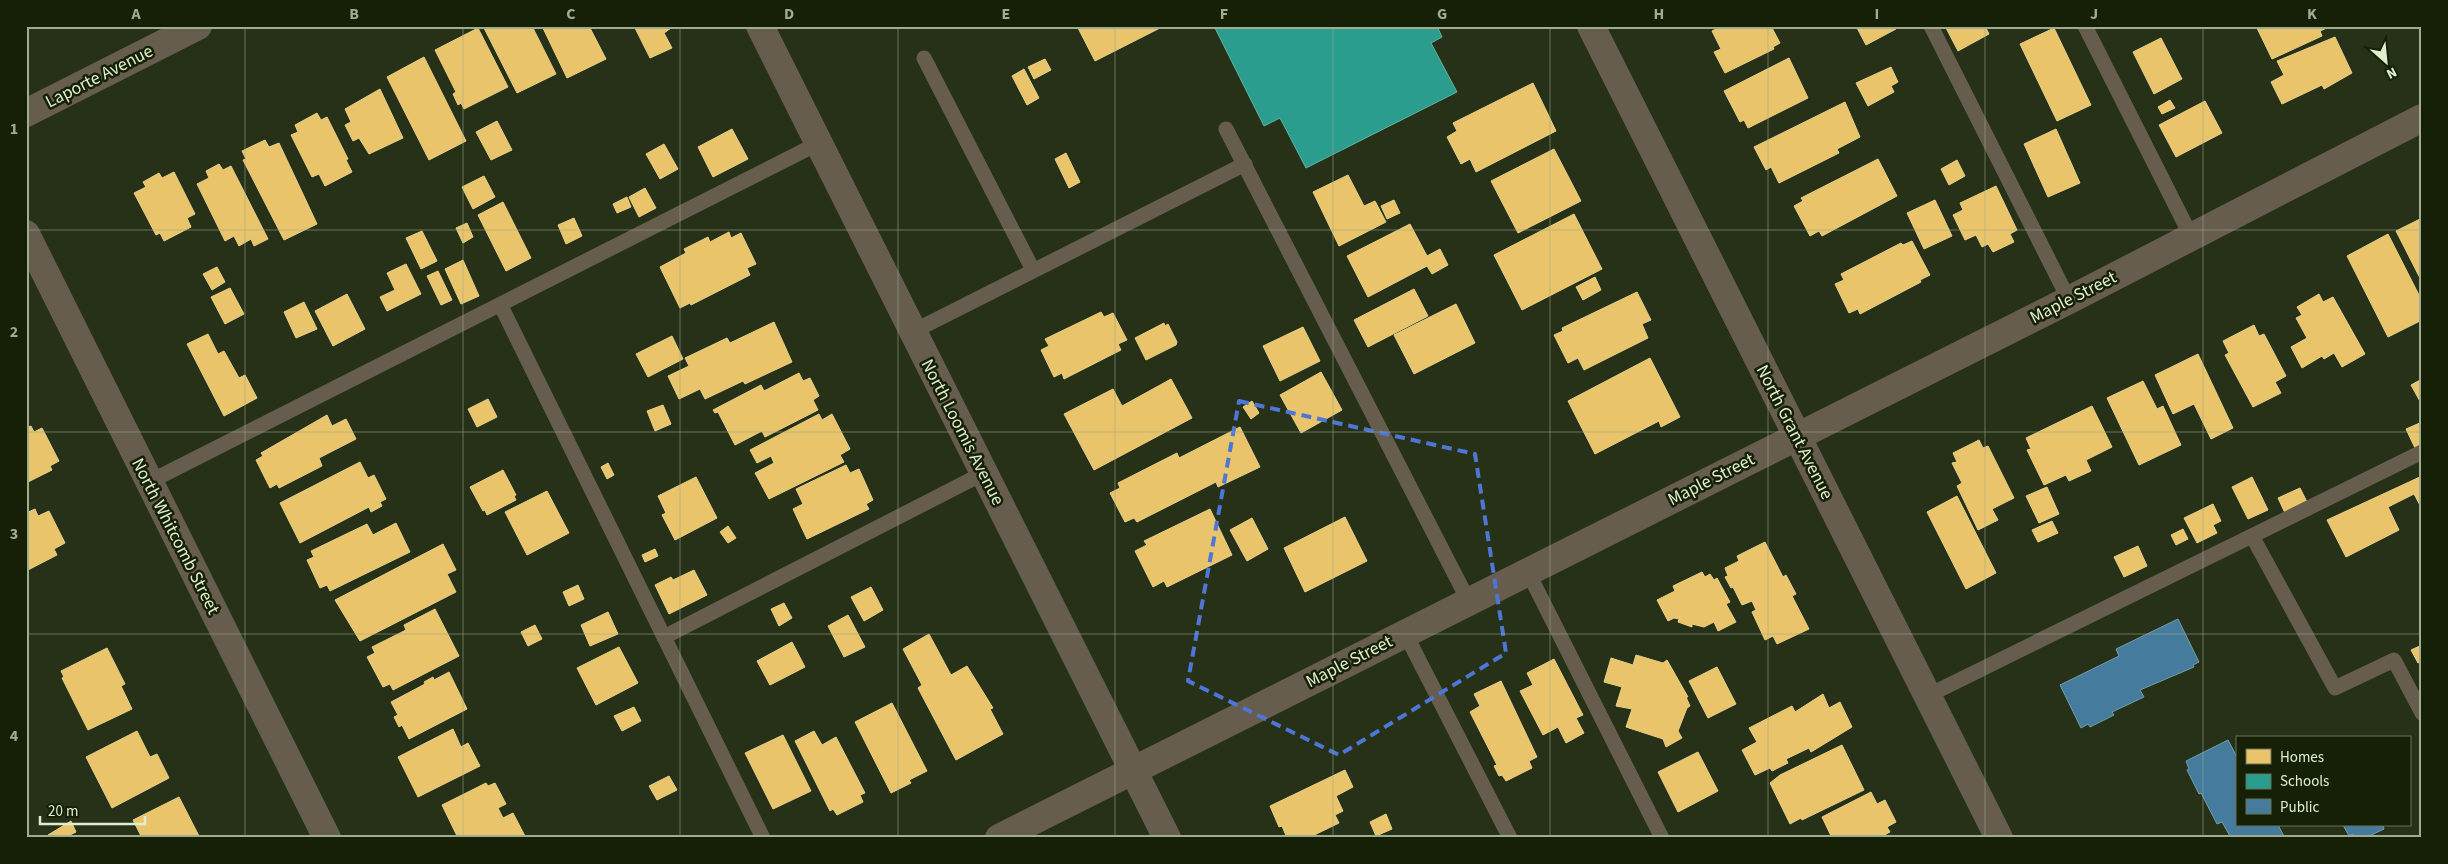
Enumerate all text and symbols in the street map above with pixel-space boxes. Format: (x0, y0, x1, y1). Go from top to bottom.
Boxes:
text: A (130, 3, 141, 25)
text: B (349, 3, 359, 25)
text: C (566, 3, 576, 25)
text: D (784, 3, 794, 25)
text: E (1002, 3, 1010, 25)
text: F (1220, 3, 1228, 25)
text: G (1437, 3, 1447, 25)
text: H (1654, 3, 1664, 25)
text: I (1875, 3, 1879, 25)
text: J (2090, 3, 2098, 25)
text: K (2307, 3, 2317, 25)
north arrow (2360, 38, 2410, 88)
street label: Laporte Avenue (41, 39, 157, 114)
text: N (2383, 62, 2400, 84)
text: 1 (10, 118, 18, 140)
street label: Maple Street (2026, 265, 2121, 330)
text: 2 (10, 321, 18, 343)
street label: North Loomis Avenue (915, 355, 1010, 510)
street label: North Grant Avenue (1750, 361, 1839, 504)
street label: Maple Street (1664, 447, 1759, 512)
street label: North Whitcomb Street (125, 454, 226, 619)
text: 3 (10, 523, 18, 545)
street label: Maple Street (1302, 629, 1397, 694)
text: 4 (10, 725, 19, 747)
legend (2236, 736, 2410, 826)
text: Homes (2280, 747, 2324, 768)
text: Schools (2280, 771, 2329, 792)
scale bar (40, 794, 145, 826)
text: Public (2280, 797, 2319, 818)
text: 20 m (48, 801, 78, 822)

